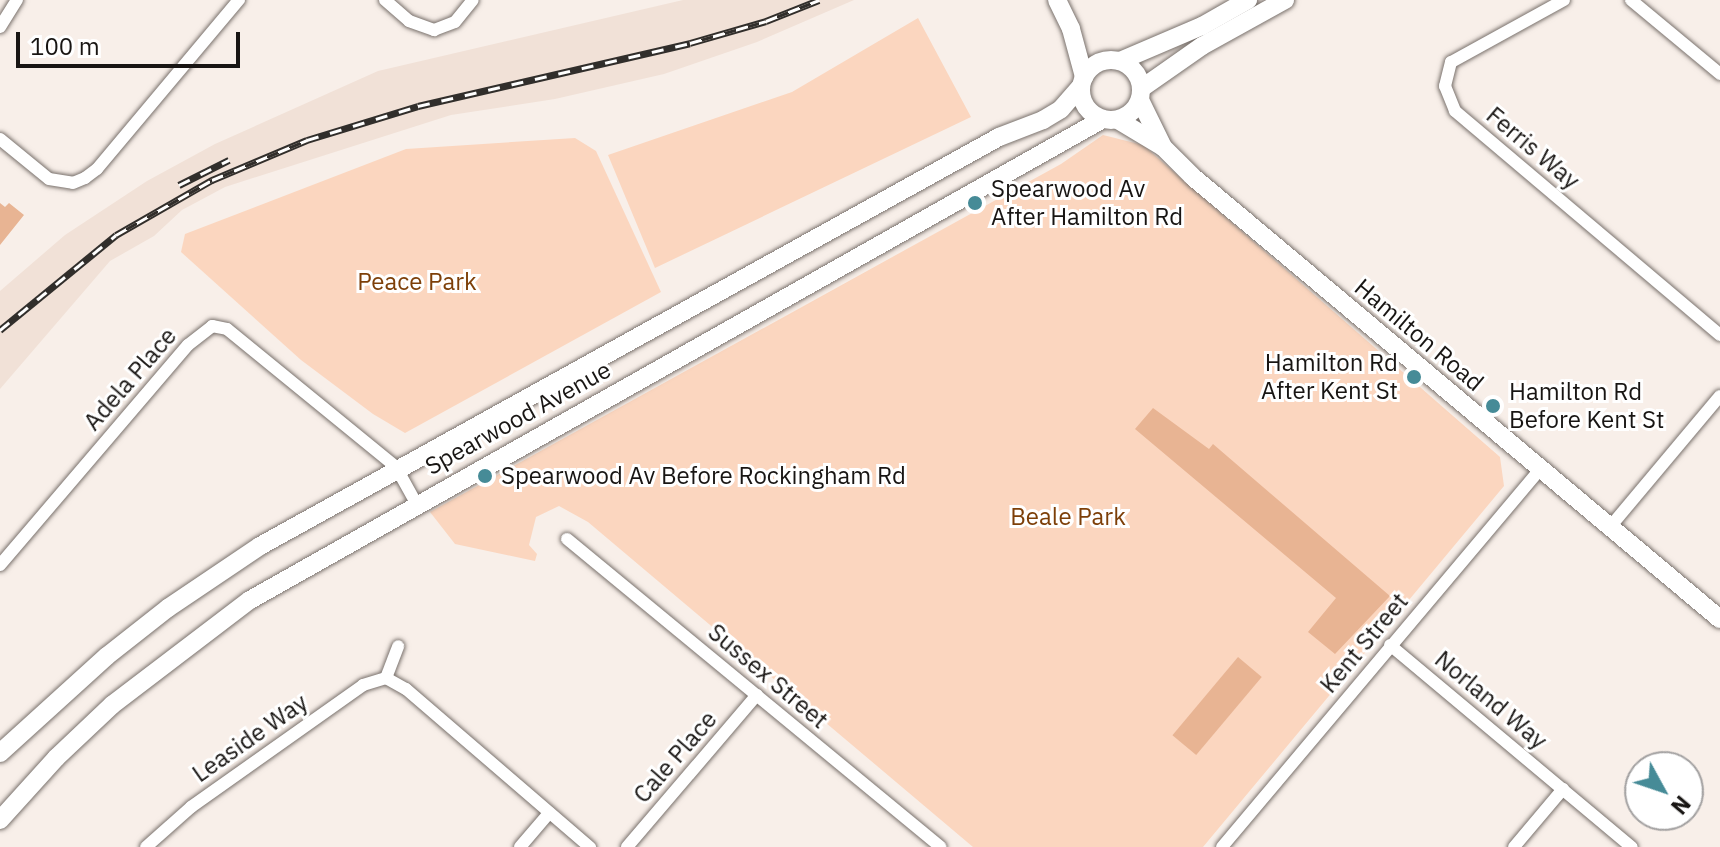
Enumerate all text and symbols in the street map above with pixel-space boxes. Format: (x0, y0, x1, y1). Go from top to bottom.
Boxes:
scale bar (20, 16, 244, 66)
text: 100 m (30, 30, 100, 62)
street label: Ferris Way (1481, 101, 1585, 195)
place label: Spearwood Av After Hamilton Rd (991, 175, 1183, 231)
marker: Spearwood Av After Hamilton Rd (966, 194, 984, 212)
park label: Peace Park (357, 268, 477, 296)
street label: Hamilton Road (1349, 273, 1489, 397)
street label: Adela Place (78, 322, 182, 436)
place label: Hamilton Rd After Kent St (1261, 349, 1398, 405)
street label: Spearwood Avenue (420, 355, 616, 481)
marker: Hamilton Rd After Kent St (1405, 368, 1423, 386)
place label: Hamilton Rd Before Kent St (1509, 378, 1664, 434)
marker: Hamilton Rd Before Kent St (1484, 397, 1502, 415)
place label: Spearwood Av Before Rockingham Rd (501, 462, 906, 490)
marker: Spearwood Av Before Rockingham Rd (476, 467, 494, 485)
park label: Beale Park (1010, 503, 1126, 531)
street label: Kent Street (1314, 587, 1414, 699)
street label: Sussex Street (702, 618, 834, 734)
street label: Norland Way (1429, 645, 1553, 755)
street label: Leaside Way (187, 688, 313, 788)
street label: Cale Place (627, 705, 723, 809)
north arrow (1624, 751, 1704, 831)
text: N (1665, 790, 1697, 821)

